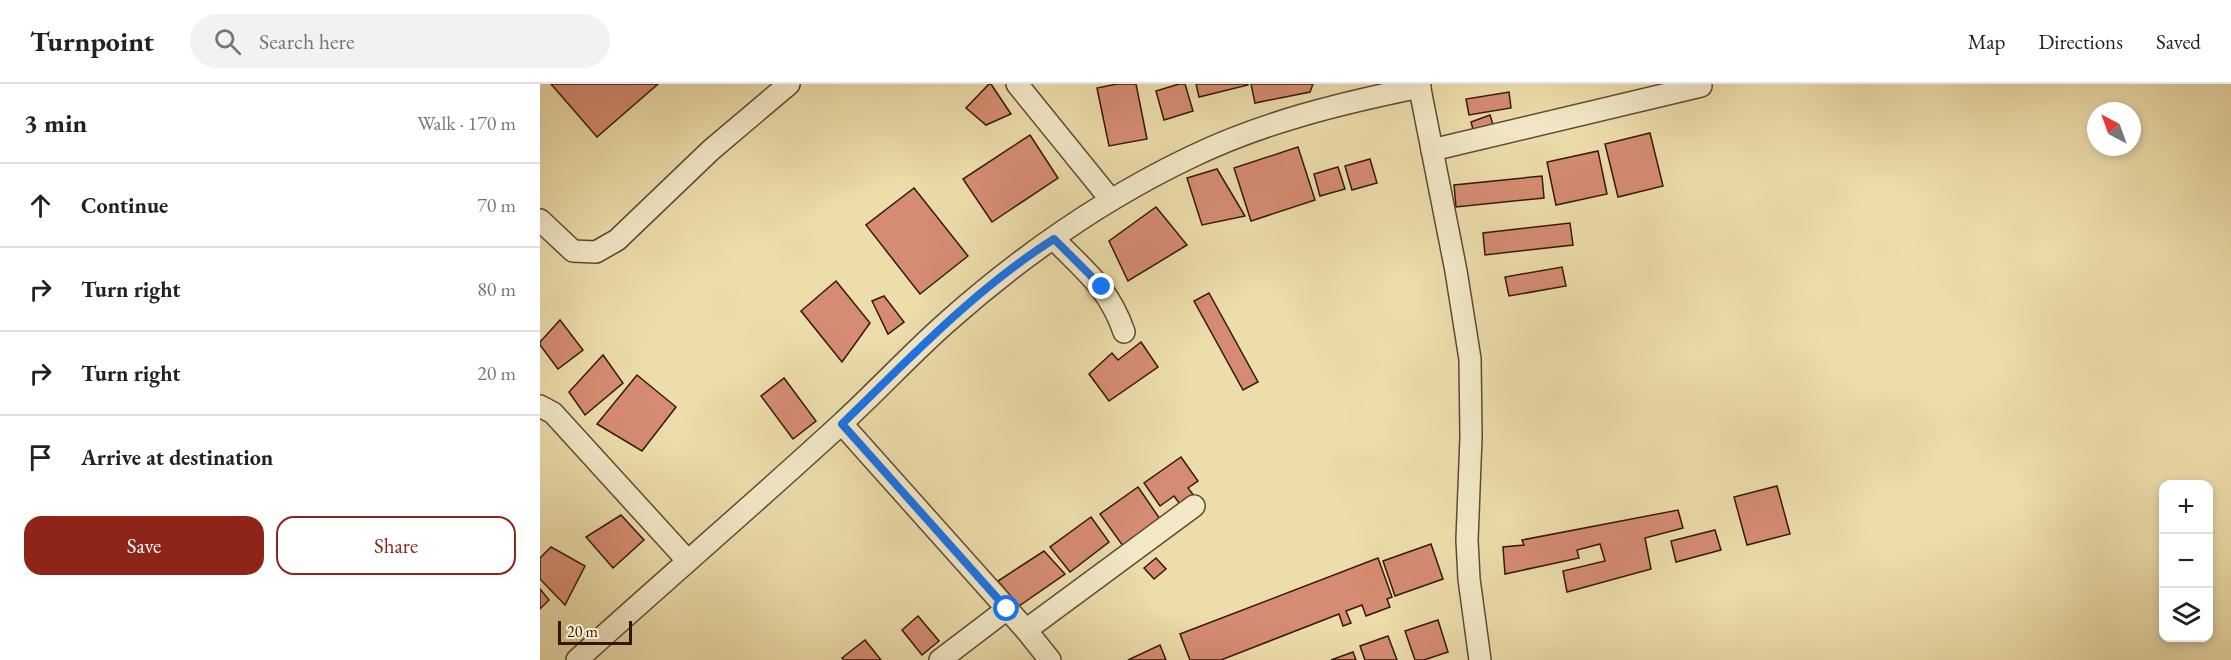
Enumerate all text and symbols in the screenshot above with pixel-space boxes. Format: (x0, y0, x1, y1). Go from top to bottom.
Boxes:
search box (190, 14, 610, 68)
text: Turnpoint (30, 23, 154, 59)
icon: search (211, 25, 244, 58)
text: Search here (259, 27, 355, 56)
text: Map (1968, 28, 2005, 55)
text: Directions (2038, 28, 2123, 55)
text: Saved (2156, 28, 2201, 55)
north arrow (2087, 102, 2141, 156)
text: 3 min (24, 106, 87, 140)
text: Walk · 170 m (417, 110, 516, 136)
icon: ahead (24, 189, 57, 222)
text: Continue (81, 191, 168, 220)
text: 70 m (477, 192, 516, 218)
icon: right (24, 273, 57, 306)
route end (1088, 273, 1114, 299)
text: Turn right (81, 275, 180, 304)
text: 80 m (477, 276, 516, 302)
icon: right (24, 357, 57, 390)
text: Turn right (81, 359, 180, 388)
text: 20 m (477, 360, 516, 386)
icon: arrive (24, 441, 57, 474)
text: Arrive at destination (81, 443, 273, 472)
map controls (2159, 480, 2213, 642)
button: + (2159, 480, 2213, 534)
button: Save (24, 516, 264, 575)
button: Share (276, 516, 516, 575)
button: − (2159, 534, 2213, 588)
button: layers (2159, 588, 2213, 642)
route start (993, 595, 1019, 621)
scale bar (558, 618, 632, 646)
text: 20 m (567, 621, 598, 642)

